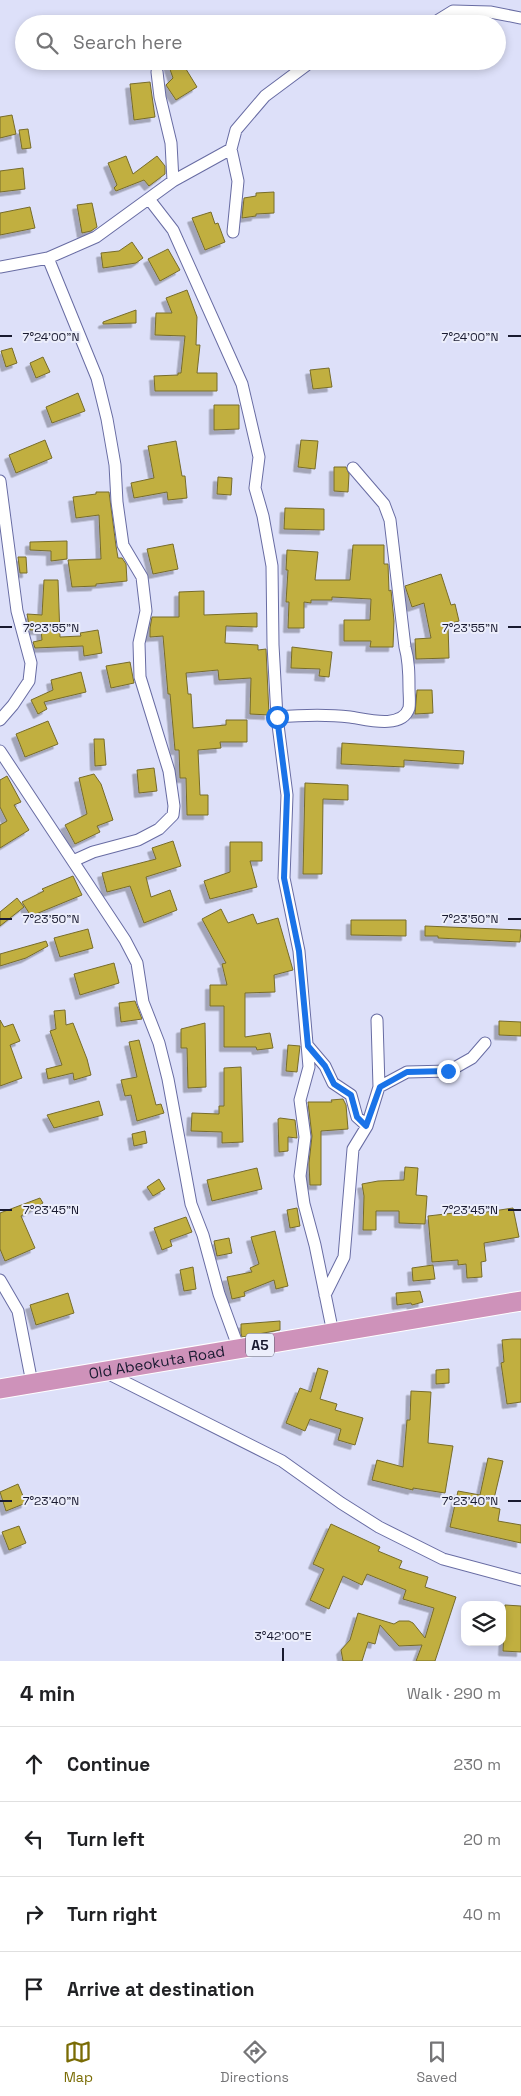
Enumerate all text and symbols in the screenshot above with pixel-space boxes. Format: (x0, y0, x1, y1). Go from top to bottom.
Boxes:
search box (15, 15, 506, 70)
icon: search (33, 29, 61, 57)
text: Search here (73, 30, 183, 55)
text: 7°24'00"N (23, 329, 79, 345)
text: 7°24'00"N (442, 329, 498, 345)
text: 7°23'55"N (23, 620, 79, 636)
text: 7°23'55"N (442, 620, 498, 636)
route start (266, 706, 289, 729)
text: 7°23'50"N (23, 911, 79, 927)
text: 7°23'50"N (442, 911, 498, 927)
route end (437, 1060, 460, 1083)
text: 7°23'45"N (23, 1202, 79, 1218)
text: 7°23'45"N (442, 1202, 498, 1218)
road number: A5 (246, 1334, 274, 1356)
street label: Old Abeokuta Road (87, 1341, 226, 1383)
text: 7°23'40"N (23, 1493, 79, 1509)
text: 7°23'40"N (442, 1493, 498, 1509)
map controls (461, 1601, 506, 1646)
button: layers (461, 1601, 506, 1646)
text: 3°42'00"E (255, 1628, 312, 1644)
text: 4 min (20, 1680, 75, 1707)
text: Walk · 290 m (407, 1683, 501, 1704)
icon: ahead (20, 1750, 48, 1778)
text: Continue (67, 1752, 150, 1777)
text: 230 m (454, 1754, 501, 1775)
icon: left (20, 1825, 48, 1853)
text: Turn left (67, 1827, 145, 1852)
text: 20 m (463, 1829, 501, 1850)
icon: right (20, 1900, 48, 1928)
text: Turn right (67, 1902, 157, 1927)
text: 40 m (463, 1904, 501, 1925)
icon: arrive (20, 1975, 48, 2003)
text: Arrive at destination (67, 1977, 255, 2002)
tab: Map (64, 2038, 93, 2086)
tab: Directions (220, 2038, 289, 2086)
tab: Saved (416, 2038, 457, 2086)

